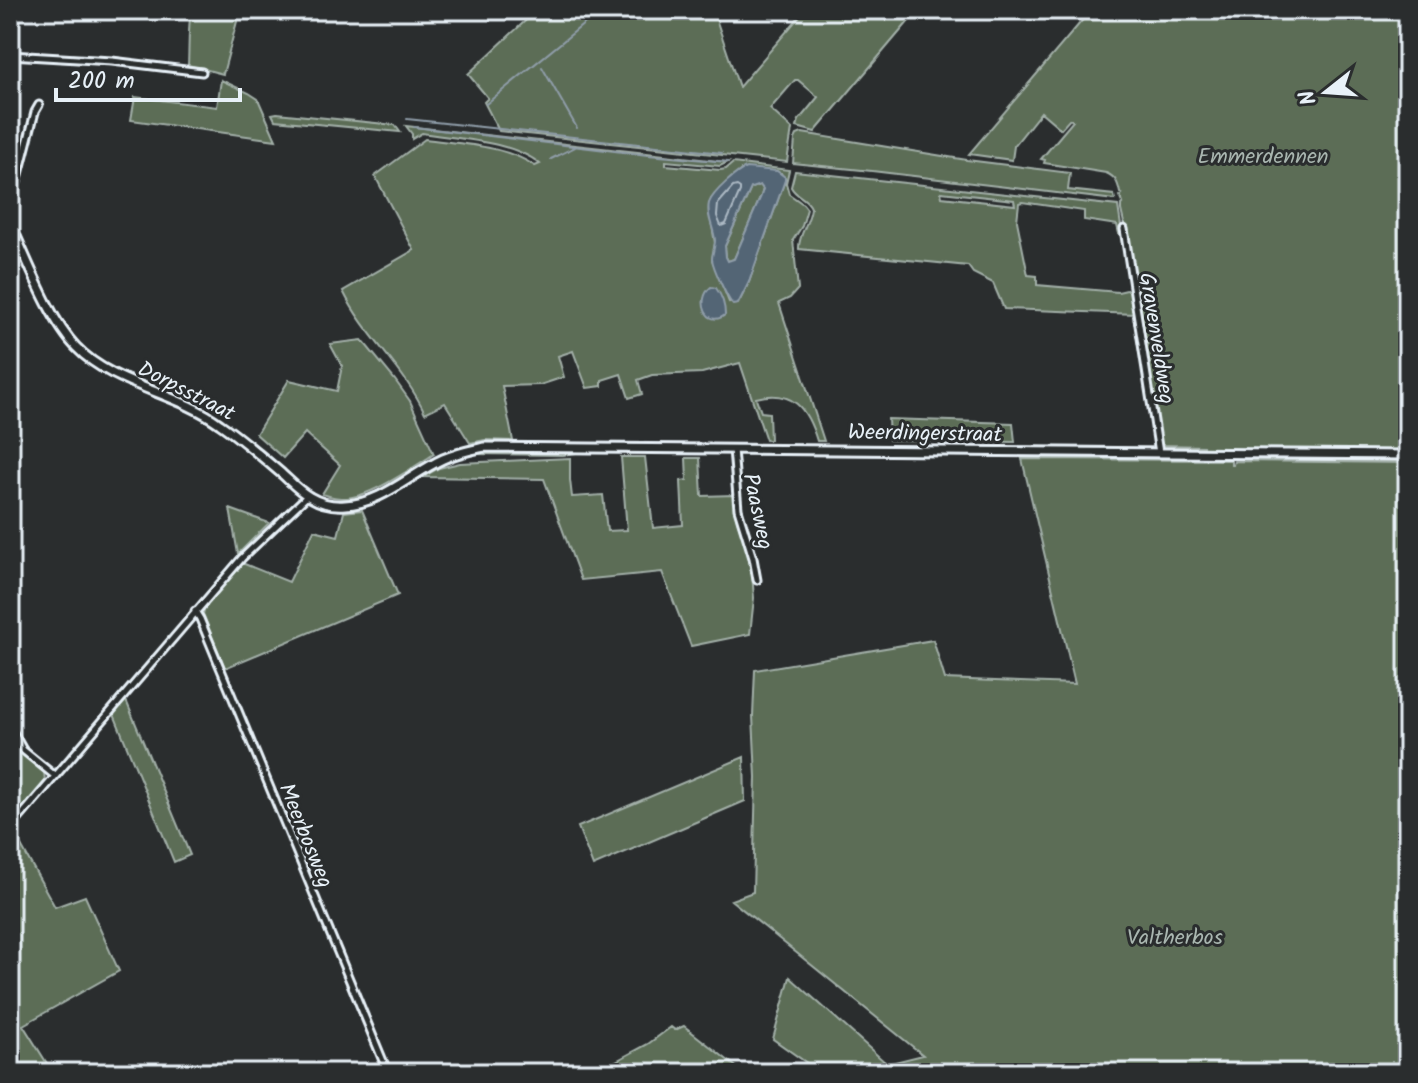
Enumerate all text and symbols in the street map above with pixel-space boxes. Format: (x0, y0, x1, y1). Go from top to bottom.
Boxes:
scale bar (56, 52, 240, 102)
north arrow (1286, 52, 1366, 132)
text: 200 m (68, 62, 135, 101)
text: N (1290, 85, 1328, 109)
park label: Emmerdennen (1197, 140, 1329, 175)
street label: Gravenveldweg (1128, 270, 1183, 407)
street label: Dorpsstraat (131, 353, 241, 432)
street label: Weerdingerstraat (848, 416, 1003, 453)
street label: Paasweg (731, 470, 782, 553)
street label: Meerbosweg (268, 778, 342, 894)
park label: Valtherbos (1127, 921, 1224, 956)

